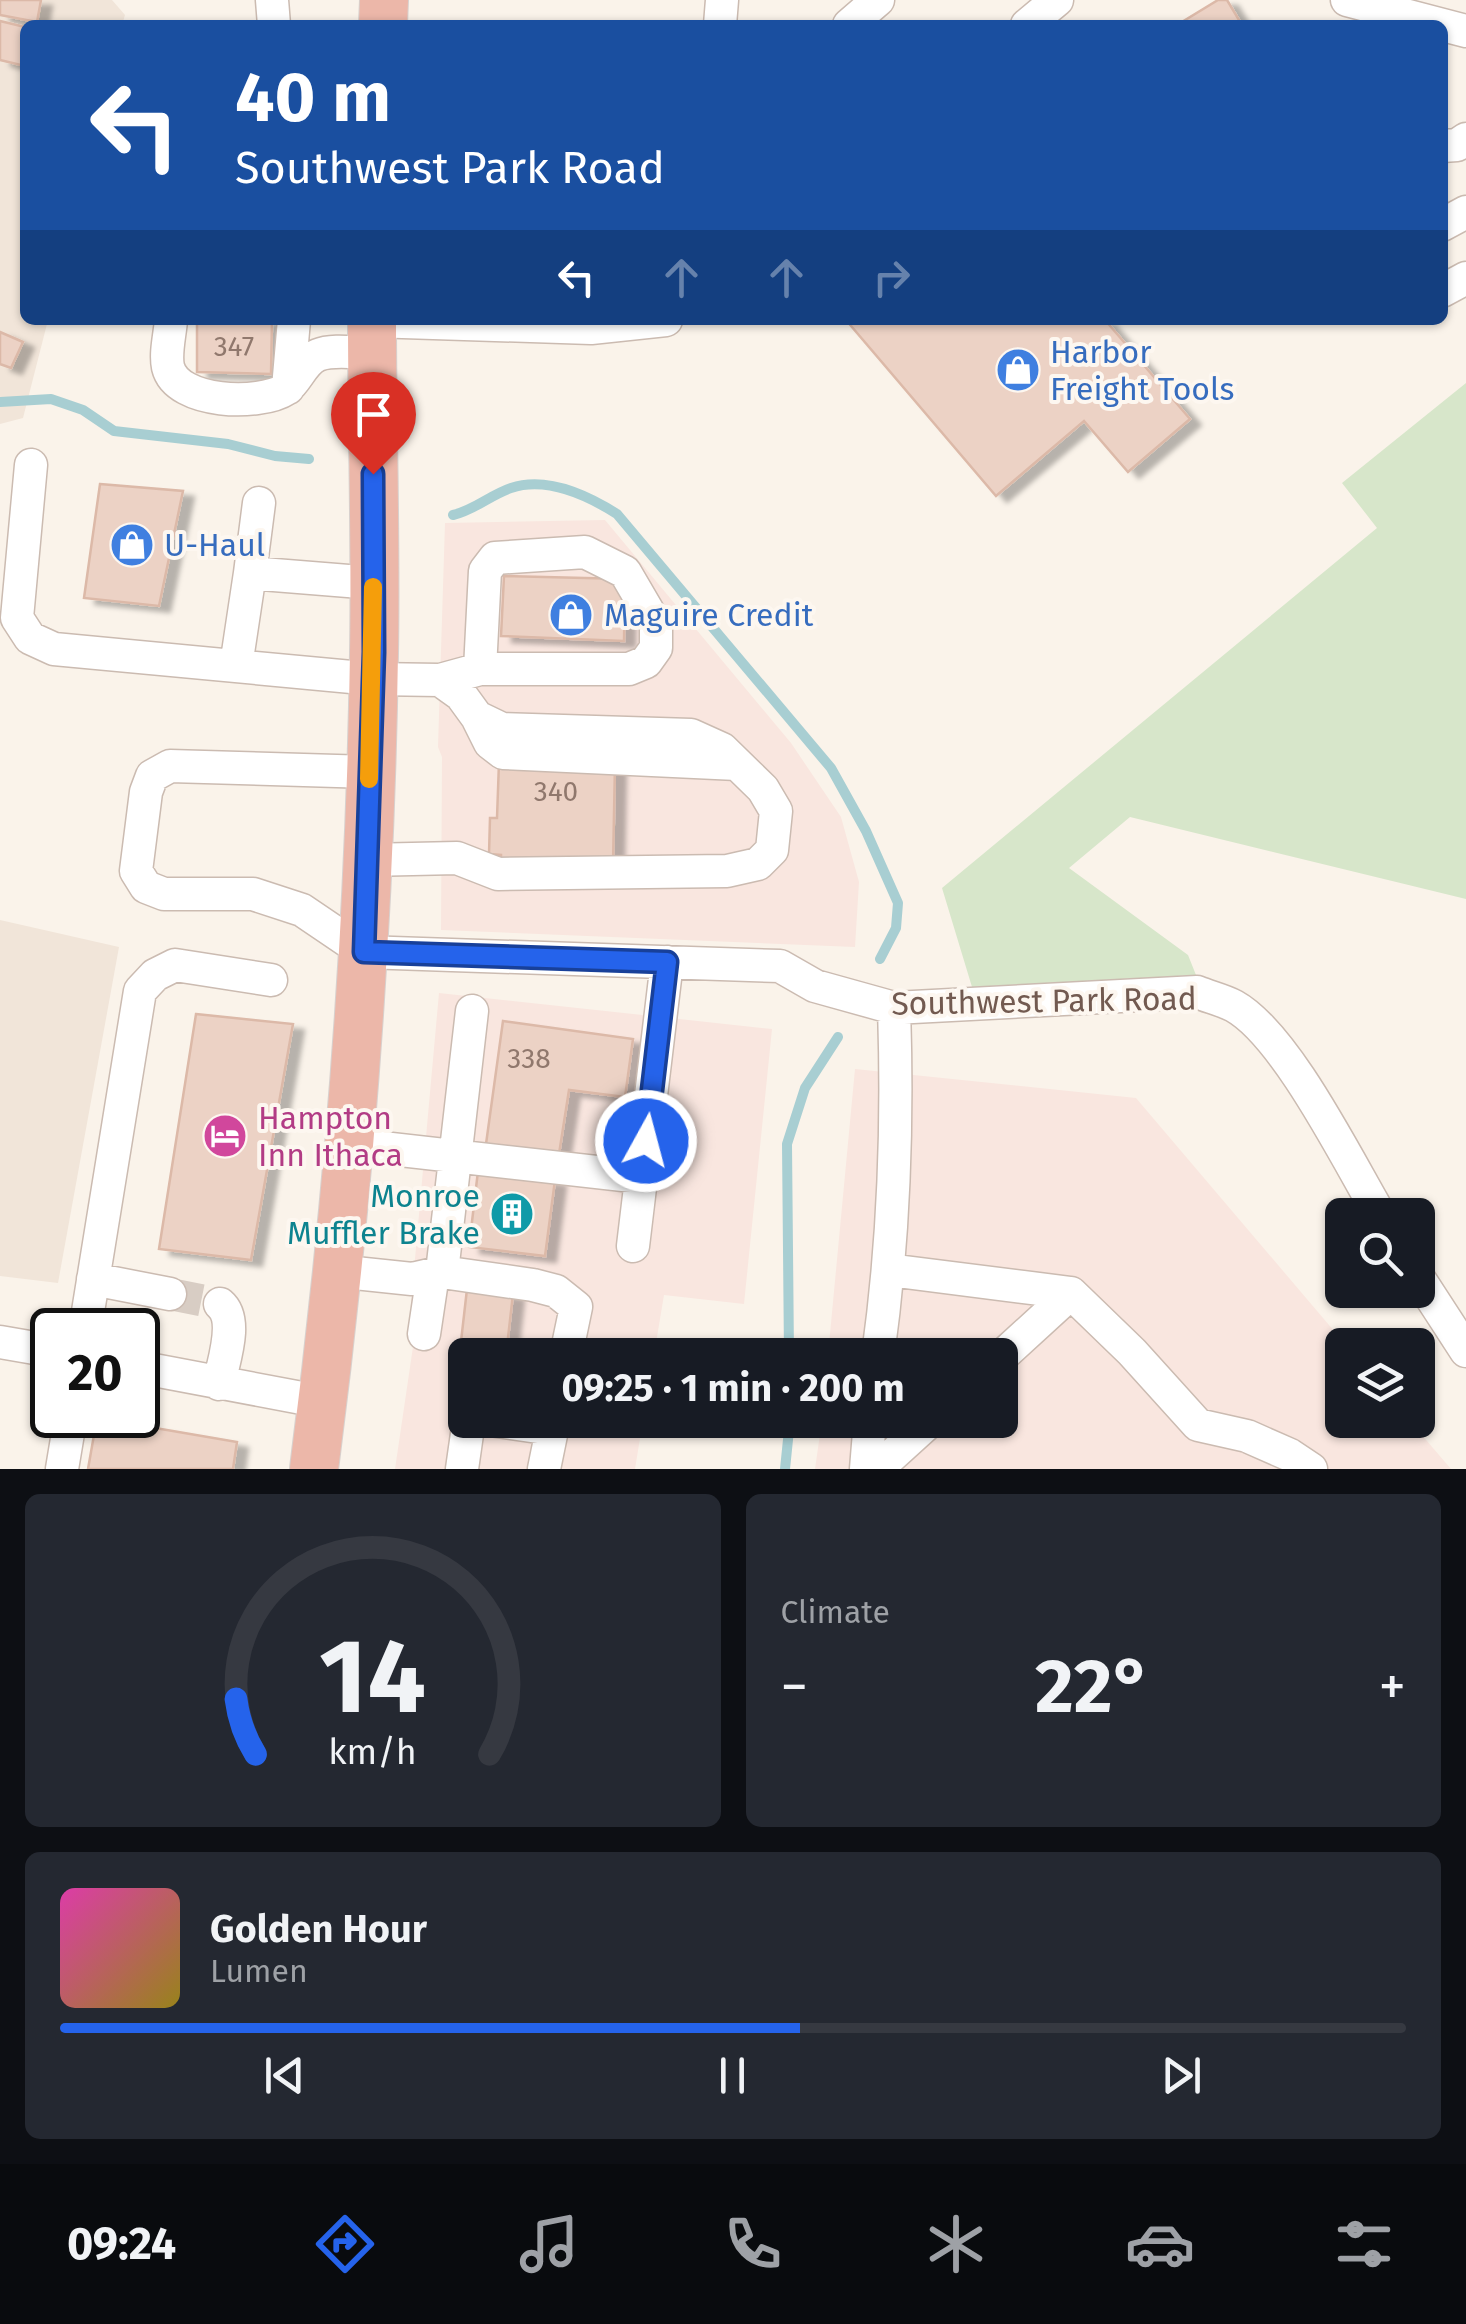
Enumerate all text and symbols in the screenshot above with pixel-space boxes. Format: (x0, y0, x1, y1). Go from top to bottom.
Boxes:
text: 40 m (235, 56, 391, 140)
icon: left (70, 60, 200, 190)
text: Southwest Park Road (235, 141, 665, 195)
icon: left (549, 250, 604, 305)
icon: ahead (654, 250, 709, 305)
icon: ahead (759, 250, 814, 305)
icon: right (864, 250, 919, 305)
house number: 347 (214, 330, 254, 363)
place label: Harbor Freight Tools (1050, 333, 1234, 408)
shop icon: Harbor Freight Tools (995, 347, 1041, 393)
pin (331, 372, 416, 475)
icon: arrive (346, 387, 401, 442)
shop icon: U-Haul (109, 522, 155, 568)
place label: U-Haul (164, 526, 265, 564)
shop icon: Maguire Credit (548, 592, 594, 638)
place label: Maguire Credit (604, 596, 814, 634)
house number: 340 (534, 775, 578, 808)
street label: Southwest Park Road (891, 979, 1197, 1023)
house number: 338 (507, 1042, 551, 1075)
position arrow (594, 1089, 698, 1193)
place label: Hampton Inn Ithaca (258, 1099, 403, 1174)
hotel icon: Hampton Inn Ithaca (202, 1113, 248, 1159)
place label: Monroe Muffler Brake (287, 1177, 480, 1252)
building icon: Monroe Muffler Brake (489, 1191, 535, 1237)
map controls (1325, 1198, 1435, 1438)
button: search (1325, 1198, 1435, 1308)
speed limit sign: 20 (30, 1308, 160, 1438)
button: layers (1325, 1328, 1435, 1438)
text: 09:25 · 1 min · 200 m (561, 1365, 905, 1411)
text: Climate (781, 1593, 890, 1631)
text: 14 (319, 1615, 426, 1740)
text: 22° (1035, 1642, 1152, 1732)
text: − (781, 1654, 808, 1720)
text: + (1379, 1654, 1406, 1720)
text: km/h (329, 1731, 417, 1773)
text: Golden Hour (210, 1906, 427, 1952)
text: Lumen (210, 1952, 308, 1990)
icon: previous (257, 2048, 312, 2103)
icon: pause (705, 2048, 760, 2103)
icon: next (1154, 2048, 1209, 2103)
icon: directions (310, 2209, 380, 2279)
icon: music (514, 2209, 584, 2279)
icon: phone (718, 2209, 788, 2279)
icon: climate (921, 2209, 991, 2279)
icon: car (1125, 2209, 1195, 2279)
icon: filters (1329, 2209, 1399, 2279)
text: 09:24 (67, 2217, 176, 2271)

